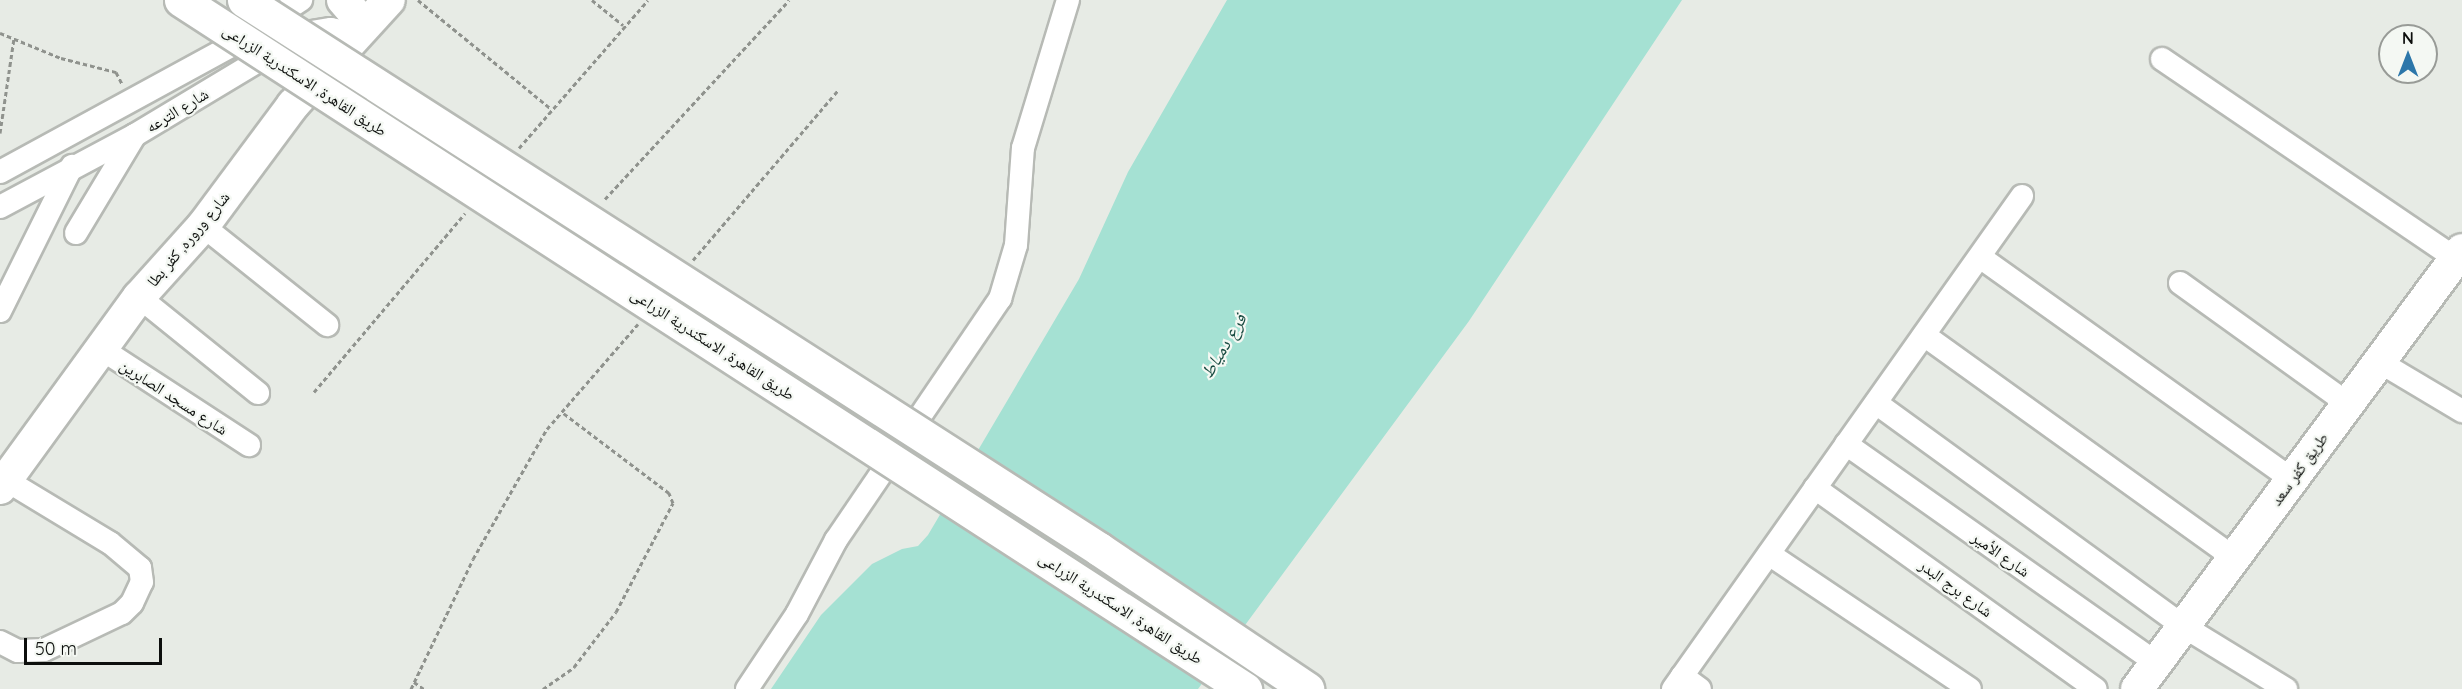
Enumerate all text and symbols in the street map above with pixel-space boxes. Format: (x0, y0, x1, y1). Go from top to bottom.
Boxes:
street label: طريق القاهرة, الاسكندرية الزراعى (220, 20, 390, 140)
north arrow (2378, 24, 2438, 84)
text: N (2402, 28, 2414, 48)
street label: شارع الترعه (142, 84, 212, 136)
street label: شارع وروره, كفر بطا (143, 188, 233, 290)
street label: طريق القاهرة, الاسكندرية الزراعى (628, 284, 798, 404)
water label: فرع دمياط (1196, 310, 1252, 382)
street label: شارع مسجد الصابرين (116, 355, 232, 439)
street label: طريق كفر سعد (2266, 429, 2332, 509)
street label: شارع الأمير (1968, 527, 2034, 581)
street label: طريق القاهرة, الاسكندرية الزراعى (1036, 548, 1206, 668)
street label: شارع برج البدر (1916, 555, 1996, 621)
scale bar (27, 626, 165, 664)
text: 50 m (35, 637, 77, 660)

